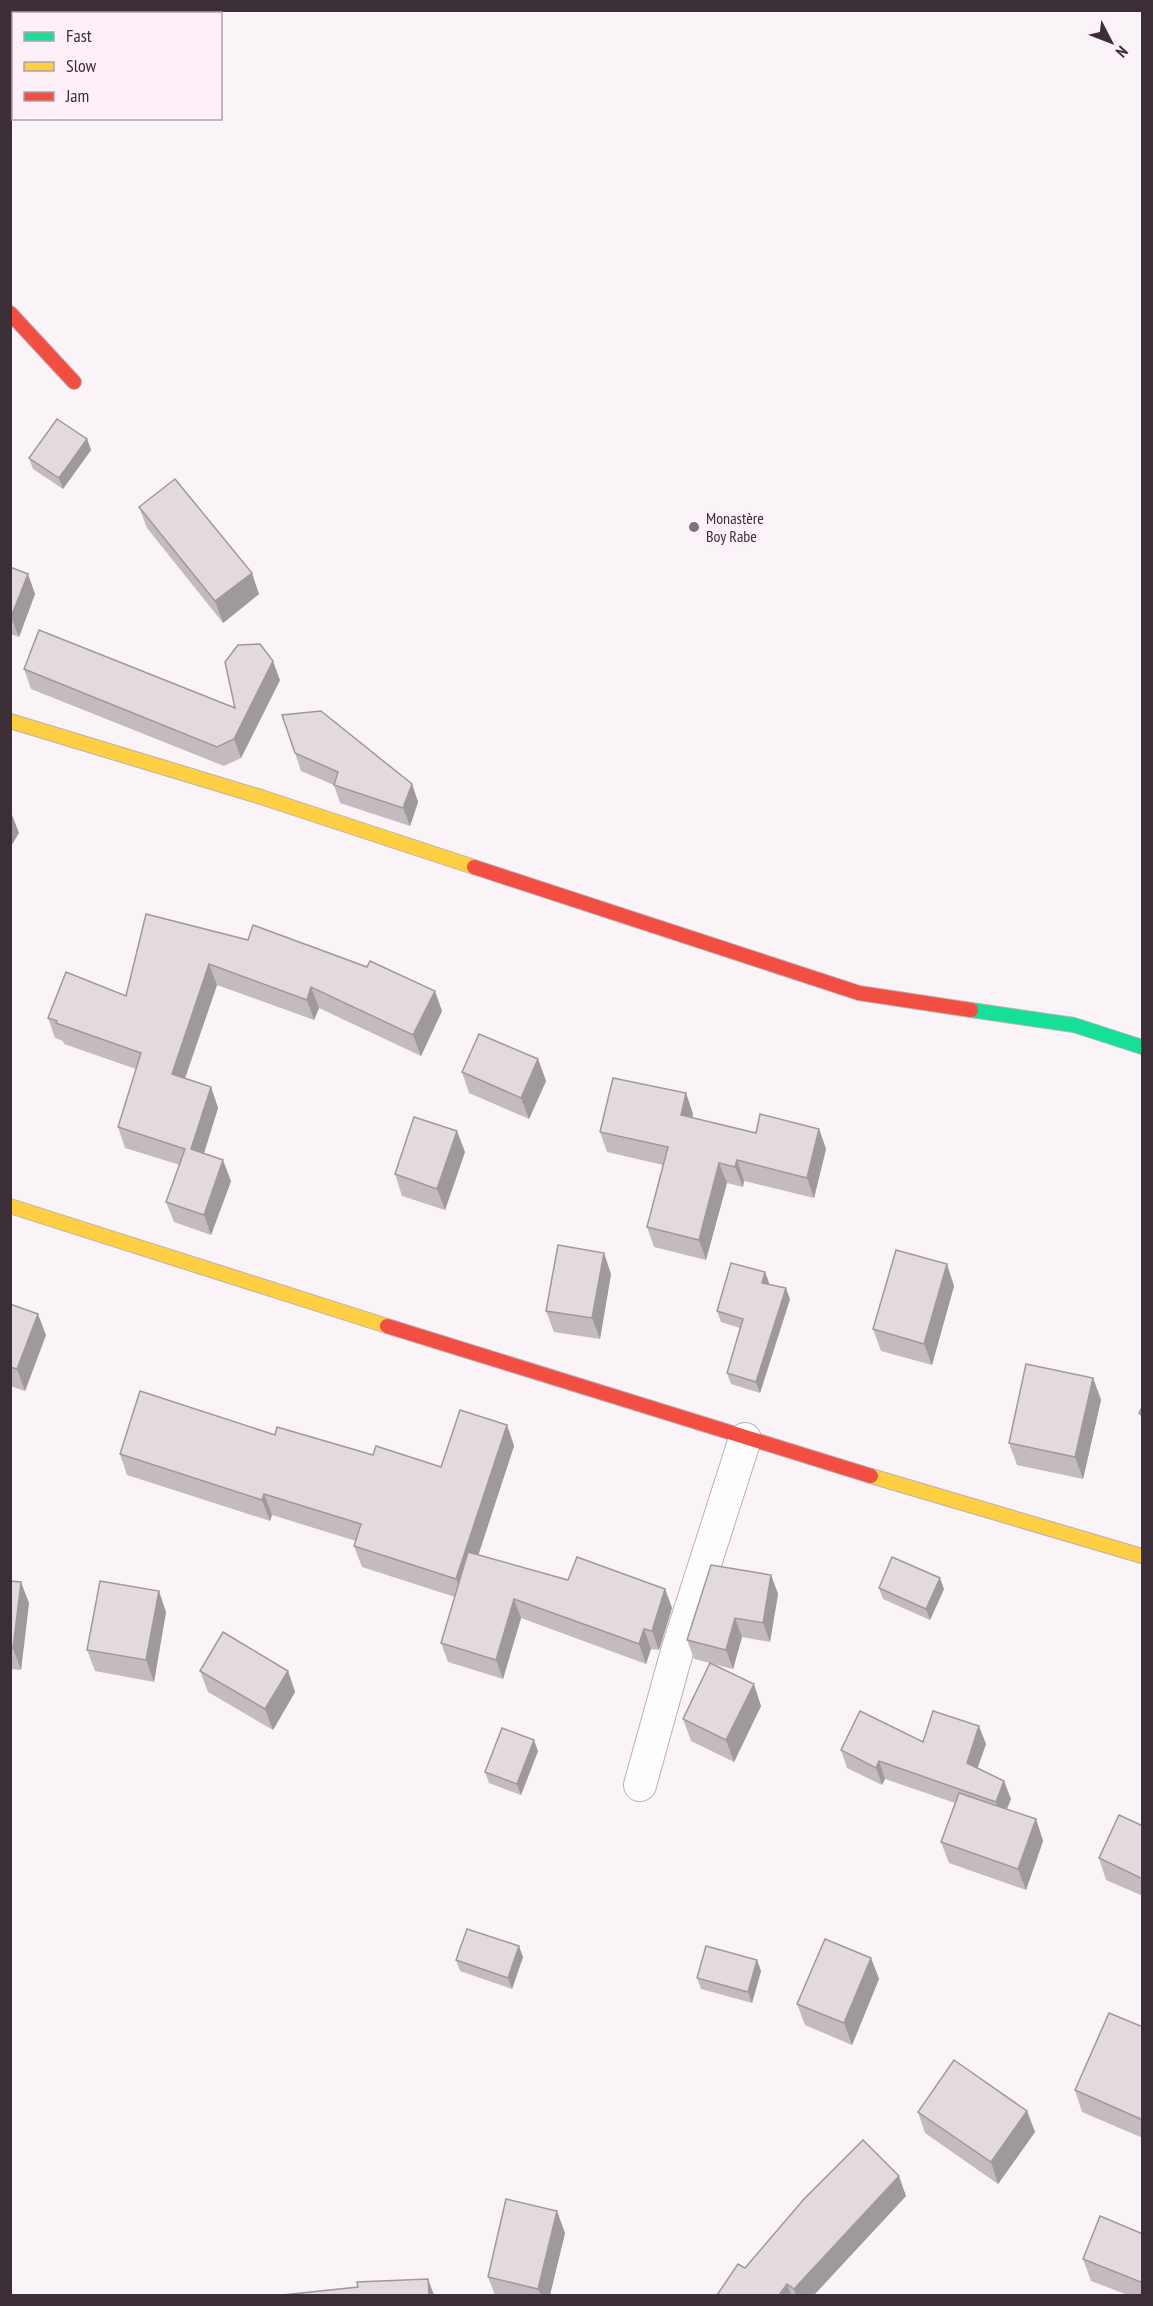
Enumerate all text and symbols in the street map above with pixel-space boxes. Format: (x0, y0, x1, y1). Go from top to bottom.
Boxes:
legend (12, 12, 222, 120)
north arrow (1081, 12, 1141, 72)
text: Fast (66, 24, 92, 47)
text: N (1112, 42, 1132, 62)
text: Slow (66, 54, 97, 77)
text: Jam (65, 84, 89, 107)
place label: Monastère Boy Rabe (706, 508, 764, 546)
marker: Monastère Boy Rabe (687, 520, 701, 534)

